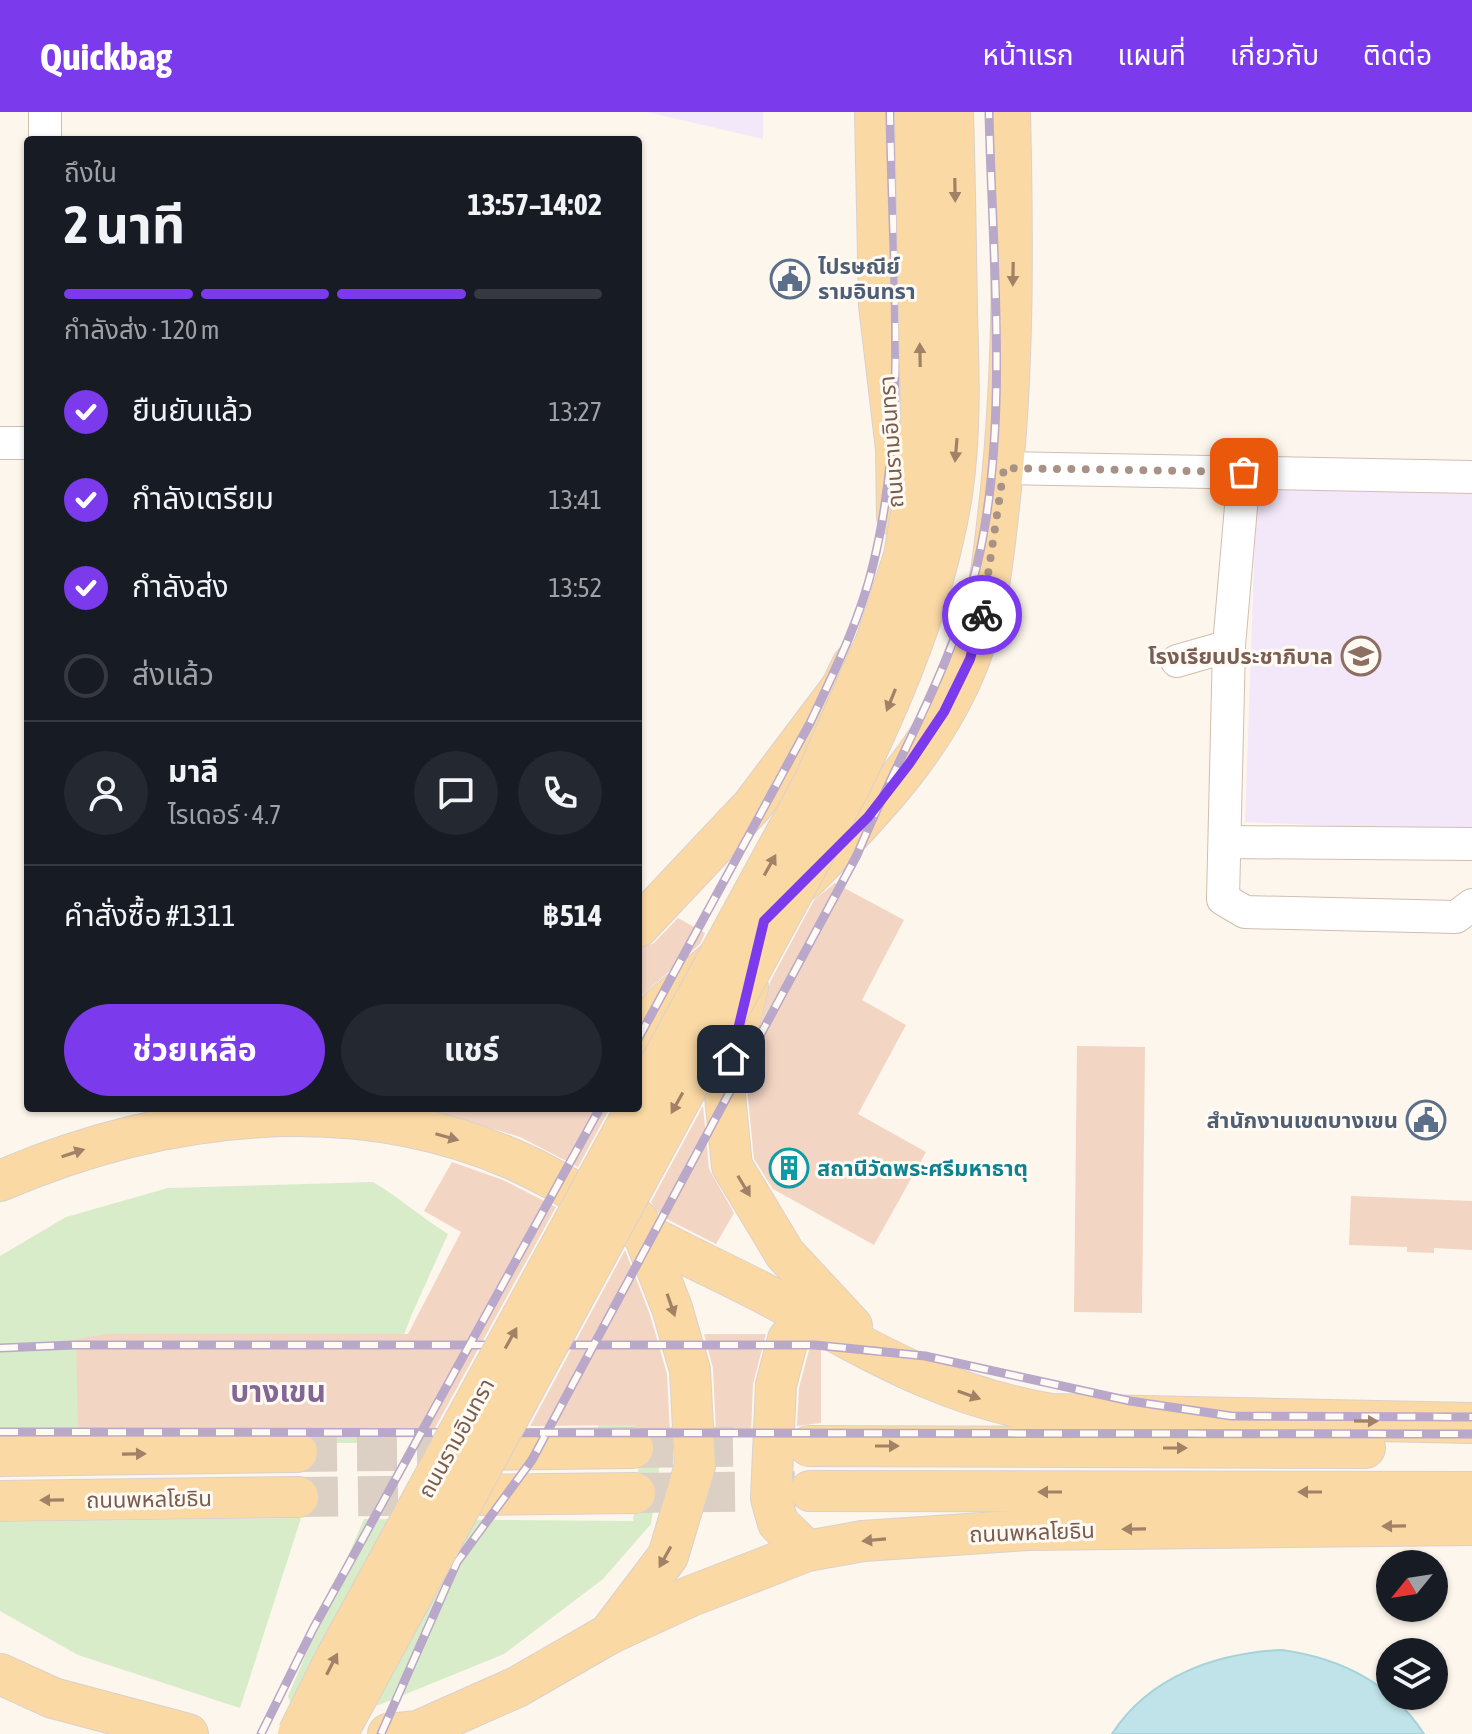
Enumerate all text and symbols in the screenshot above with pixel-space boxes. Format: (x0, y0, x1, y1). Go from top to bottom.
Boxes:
text: Quickbag (40, 35, 172, 78)
text: หน้าแรก (983, 39, 1074, 71)
text: แผนที่ (1118, 39, 1186, 71)
text: เกี่ยวกับ (1230, 39, 1319, 71)
text: ติดต่อ (1363, 39, 1432, 71)
text: ถึงใน (64, 158, 117, 188)
one-way arrow (949, 178, 961, 203)
text: 13:57–14:02 (467, 187, 602, 221)
text: 2 นาที (64, 194, 185, 254)
place label: ไปรษณีย์ รามอินทรา (818, 253, 916, 304)
public building icon: ไปรษณีย์ รามอินทรา (769, 258, 811, 300)
one-way arrow (1007, 262, 1019, 287)
text: กำลังส่ง · 120 m (64, 315, 219, 345)
one-way arrow (913, 342, 926, 367)
street label: ถนนรามอินทรา (873, 375, 909, 509)
icon: check (64, 390, 108, 434)
text: ยืนยันแล้ว (132, 393, 253, 427)
text: 13:27 (548, 397, 602, 427)
one-way arrow (949, 438, 962, 463)
pin (1210, 438, 1278, 506)
icon: bag (1222, 450, 1266, 494)
icon: check (64, 478, 108, 522)
text: กำลังเตรียม (132, 481, 274, 515)
text: 13:41 (548, 485, 602, 515)
icon: check (64, 566, 108, 610)
text: กำลังส่ง (132, 569, 229, 603)
text: 13:52 (548, 573, 602, 603)
courier (942, 575, 1022, 655)
icon: bike (960, 593, 1004, 637)
school or university icon: โรงเรียนประชาภิบาล (1340, 635, 1382, 677)
place label: โรงเรียนประชาภิบาล (1148, 643, 1333, 669)
text: ส่งแล้ว (132, 657, 214, 691)
one-way arrow (884, 688, 897, 712)
button: person (64, 751, 148, 835)
button: chat (414, 751, 498, 835)
button: phone (518, 751, 602, 835)
text: มาลี (168, 754, 218, 788)
text: ไรเดอร์ · 4.7 (168, 800, 281, 830)
one-way arrow (763, 853, 776, 876)
text: คำสั่งซื้อ #1311 (64, 898, 235, 932)
text: ฿514 (542, 898, 602, 932)
button: ช่วยเหลือ (64, 1004, 325, 1096)
button: แชร์ (341, 1004, 602, 1096)
pin (697, 1025, 765, 1093)
icon: home (709, 1037, 753, 1081)
one-way arrow (670, 1092, 684, 1114)
public building icon: สำนักงานเขตบางเขน (1405, 1099, 1447, 1141)
place label: สำนักงานเขตบางเขน (1207, 1107, 1398, 1133)
one-way arrow (435, 1132, 460, 1144)
one-way arrow (61, 1146, 85, 1159)
building icon: สถานีวัดพระศรีมหาธาตุ (768, 1147, 810, 1189)
place label: สถานีวัดพระศรีมหาธาตุ (817, 1155, 1028, 1182)
one-way arrow (737, 1175, 751, 1197)
one-way arrow (665, 1294, 677, 1318)
one-way arrow (504, 1326, 517, 1349)
district label: บางเขน (230, 1374, 326, 1408)
street label: ถนนรามอินทรา (412, 1374, 500, 1502)
one-way arrow (957, 1390, 981, 1402)
one-way arrow (1354, 1415, 1379, 1428)
one-way arrow (875, 1440, 900, 1452)
one-way arrow (1163, 1441, 1188, 1454)
one-way arrow (122, 1448, 147, 1461)
street label: ถนนพหลโยธิน (86, 1485, 212, 1513)
one-way arrow (1037, 1486, 1062, 1498)
one-way arrow (1297, 1486, 1322, 1498)
one-way arrow (39, 1494, 64, 1506)
street label: ถนนพหลโยธิน (969, 1517, 1095, 1547)
one-way arrow (1381, 1520, 1406, 1532)
one-way arrow (1121, 1523, 1146, 1535)
one-way arrow (861, 1534, 886, 1547)
one-way arrow (658, 1546, 672, 1568)
north arrow (1376, 1550, 1448, 1622)
map controls (1376, 1550, 1448, 1710)
button: layers (1376, 1638, 1448, 1710)
one-way arrow (326, 1653, 339, 1676)

